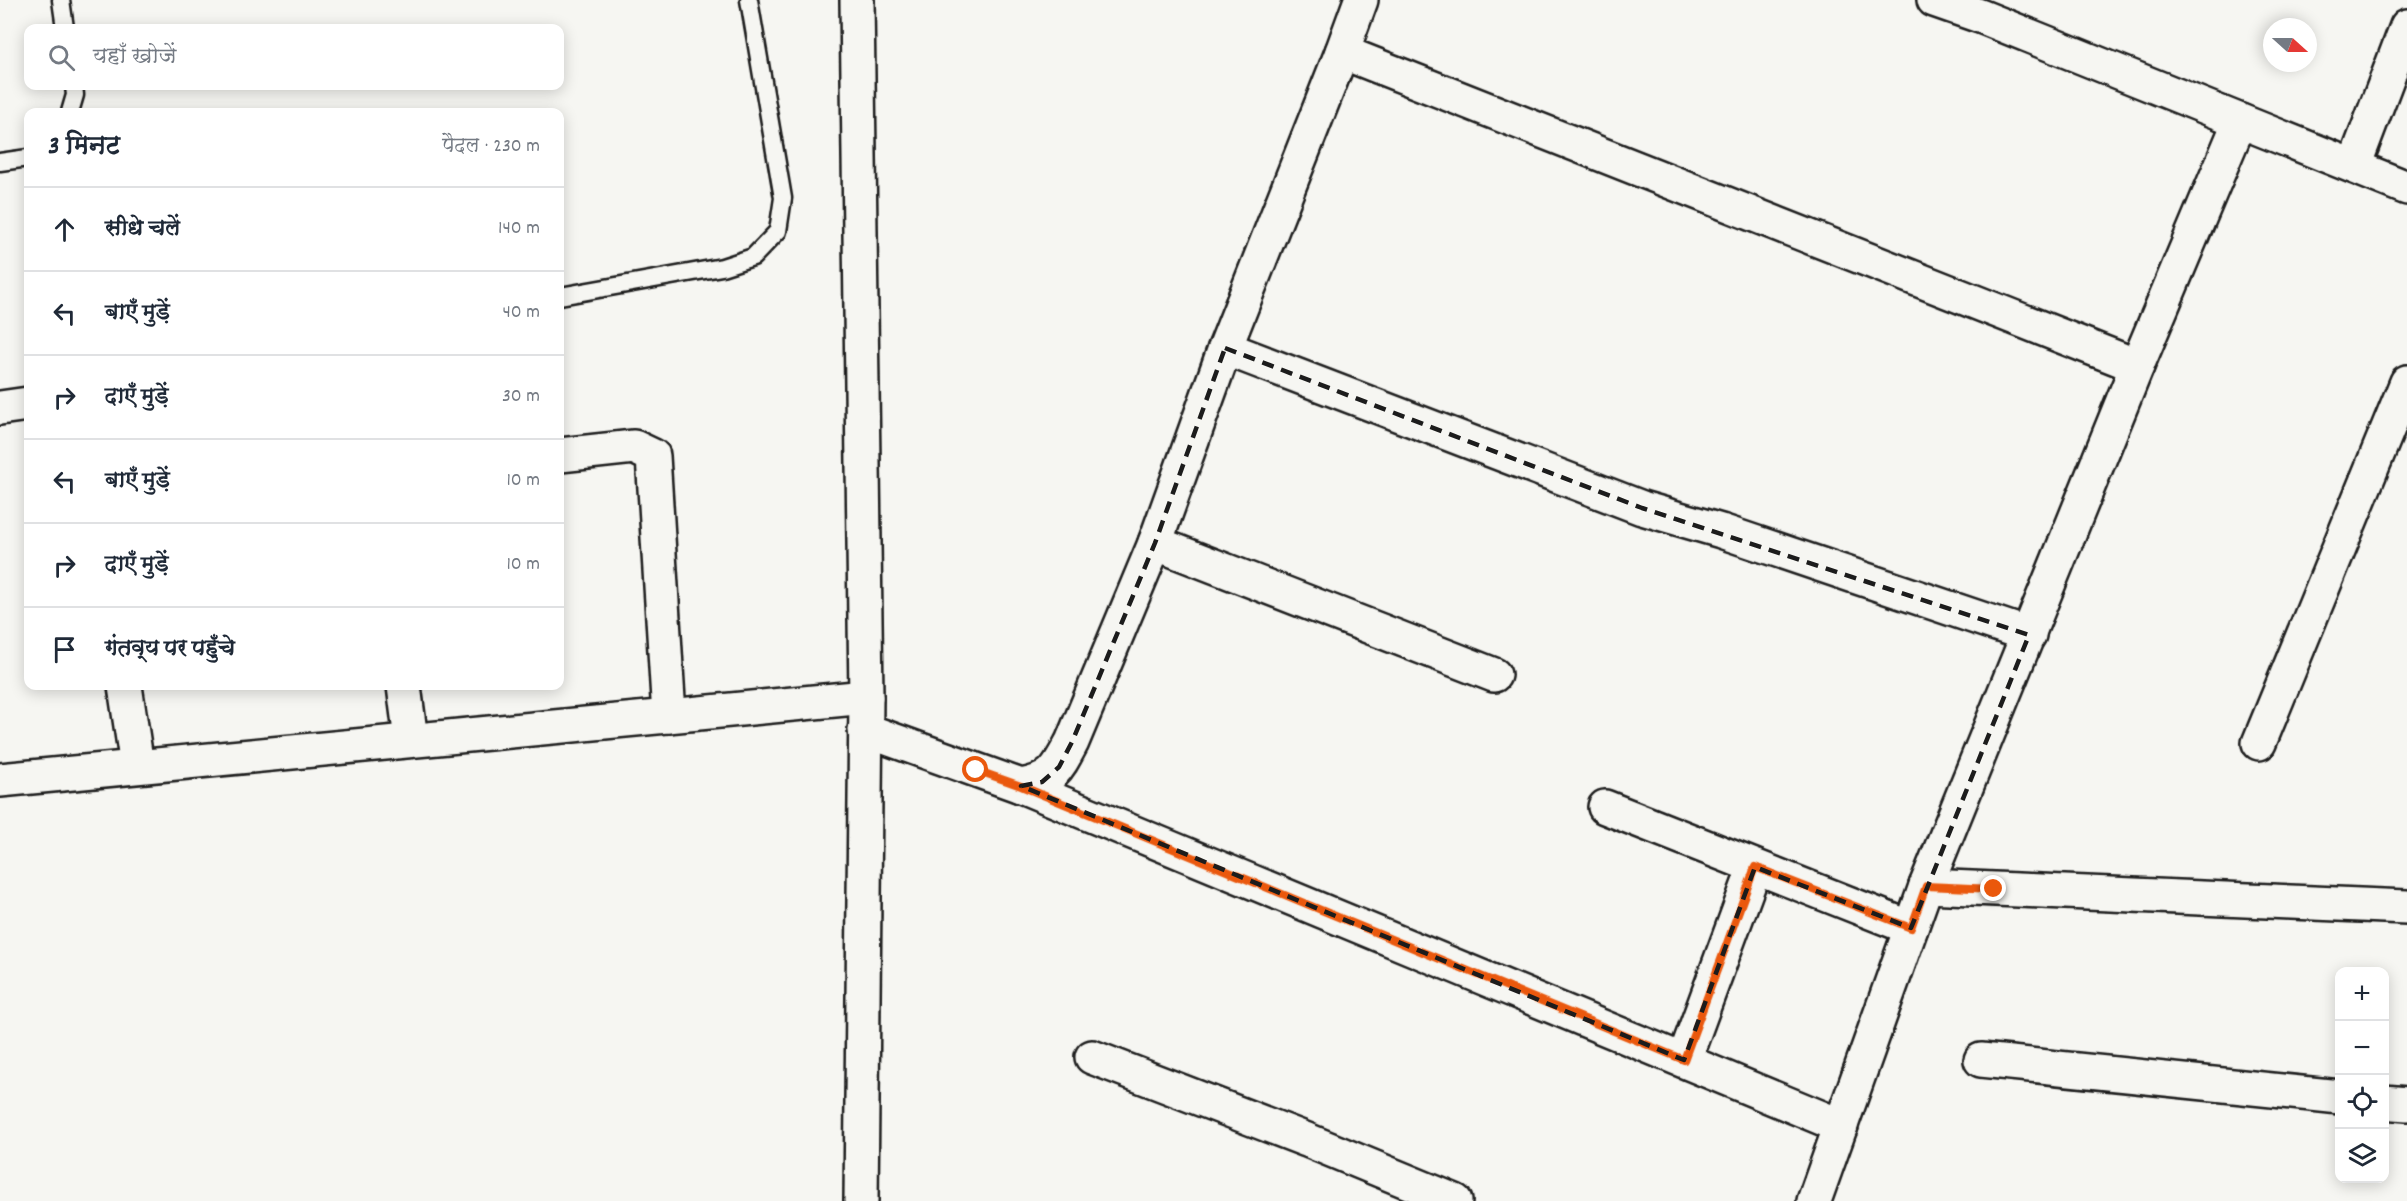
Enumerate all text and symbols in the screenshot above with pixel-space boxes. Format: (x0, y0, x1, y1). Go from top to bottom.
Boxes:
north arrow (2263, 18, 2317, 72)
search box (24, 24, 564, 90)
icon: search (45, 41, 78, 74)
text: यहाँ खोजें (93, 42, 176, 73)
text: 3 मिनट (48, 129, 120, 166)
text: पैदल · 230 m (442, 133, 540, 161)
icon: ahead (48, 213, 81, 246)
text: सीधे चलें (105, 214, 180, 245)
text: 140 m (498, 215, 540, 243)
icon: left (48, 297, 81, 330)
text: बाएँ मुड़ें (105, 298, 170, 329)
text: 40 m (502, 299, 540, 327)
icon: right (48, 381, 81, 414)
text: दाएँ मुड़ें (105, 382, 169, 413)
text: 30 m (502, 383, 540, 411)
icon: left (48, 465, 81, 498)
text: बाएँ मुड़ें (105, 466, 170, 497)
text: 10 m (506, 467, 540, 495)
icon: right (48, 549, 81, 582)
text: दाएँ मुड़ें (105, 550, 169, 581)
text: 10 m (506, 551, 540, 579)
icon: arrive (48, 633, 81, 666)
text: गंतव्य पर पहुँचे (105, 634, 235, 665)
route start (962, 756, 988, 782)
route end (1980, 875, 2006, 901)
map controls (2335, 967, 2389, 1183)
button: + (2335, 967, 2389, 1021)
button: − (2335, 1021, 2389, 1075)
button: locate (2335, 1075, 2389, 1129)
button: layers (2335, 1129, 2389, 1183)

